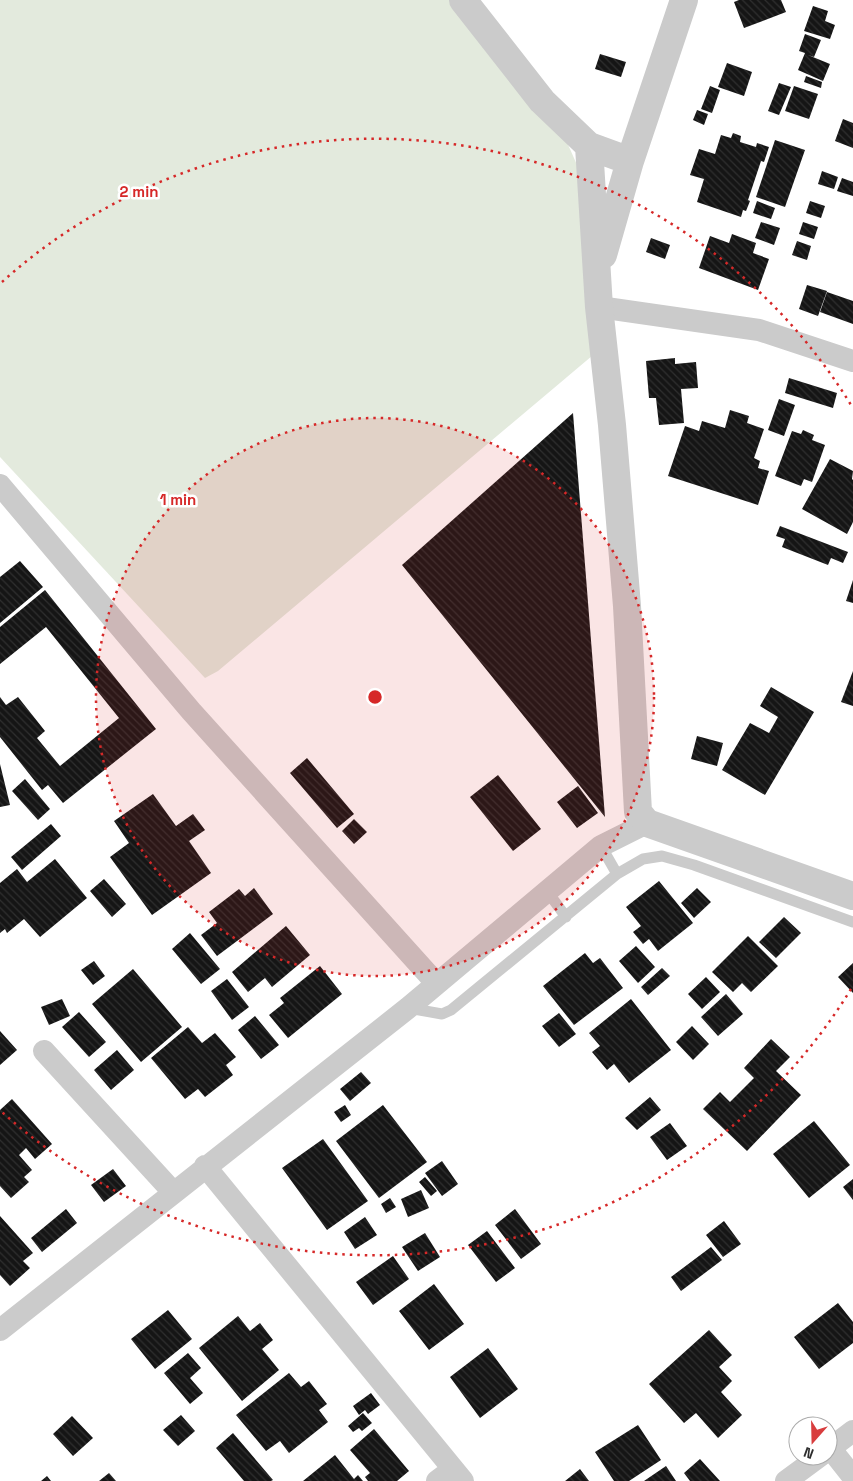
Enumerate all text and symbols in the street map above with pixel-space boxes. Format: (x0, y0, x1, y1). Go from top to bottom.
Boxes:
text: 2 min (120, 182, 158, 201)
text: 1 min (160, 490, 196, 509)
centre of rings (366, 688, 384, 706)
north arrow (788, 1416, 838, 1466)
text: N (801, 1443, 816, 1463)

